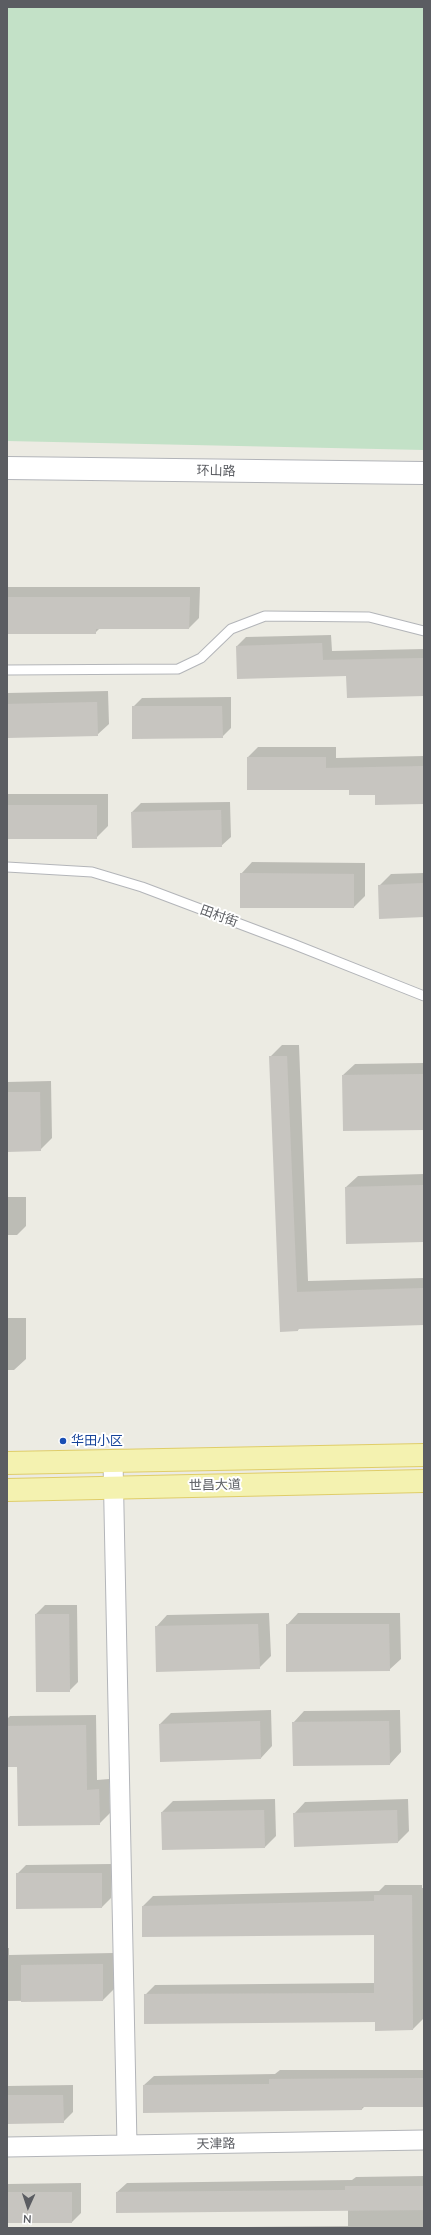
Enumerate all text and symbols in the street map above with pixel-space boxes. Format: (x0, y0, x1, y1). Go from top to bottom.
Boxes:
street label: 环山路 (196, 463, 236, 479)
street label: 田村街 (198, 902, 240, 930)
place label: 华田小区 (71, 1433, 123, 1449)
marker: 华田小区 (58, 1436, 68, 1446)
street label: 世昌大道 (189, 1477, 241, 1493)
street label: 天津路 (196, 2136, 236, 2152)
north arrow (8, 2187, 48, 2227)
text: N (23, 2213, 32, 2226)

